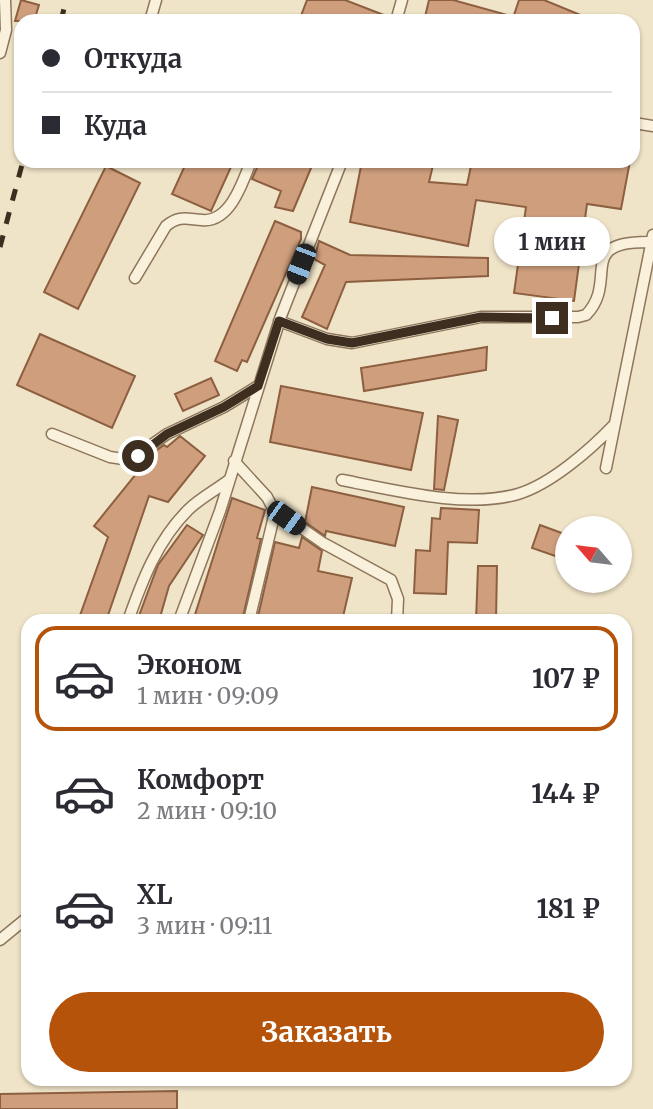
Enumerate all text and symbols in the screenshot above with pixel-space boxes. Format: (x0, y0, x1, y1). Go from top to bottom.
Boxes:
text: Откуда (84, 42, 182, 75)
text: Куда (84, 109, 147, 142)
callout: 1 мин (494, 216, 610, 266)
text: 1 мин (518, 227, 586, 256)
car (284, 241, 319, 287)
route end (536, 302, 568, 334)
route start (122, 440, 154, 472)
car (263, 497, 310, 539)
north arrow (555, 516, 632, 593)
map controls (555, 516, 632, 593)
icon: car (53, 647, 116, 710)
text: Эконом (137, 648, 242, 681)
text: 107 ₽ (532, 662, 600, 695)
text: 1 мин · 09:09 (137, 681, 279, 710)
icon: car (53, 762, 116, 825)
text: Комфорт (137, 763, 264, 796)
text: 144 ₽ (531, 777, 600, 810)
text: 2 мин · 09:10 (137, 796, 277, 825)
icon: car (53, 877, 116, 940)
text: XL (137, 878, 173, 911)
text: 181 ₽ (536, 892, 600, 925)
text: 3 мин · 09:11 (137, 911, 272, 940)
button: Заказать (49, 992, 604, 1072)

